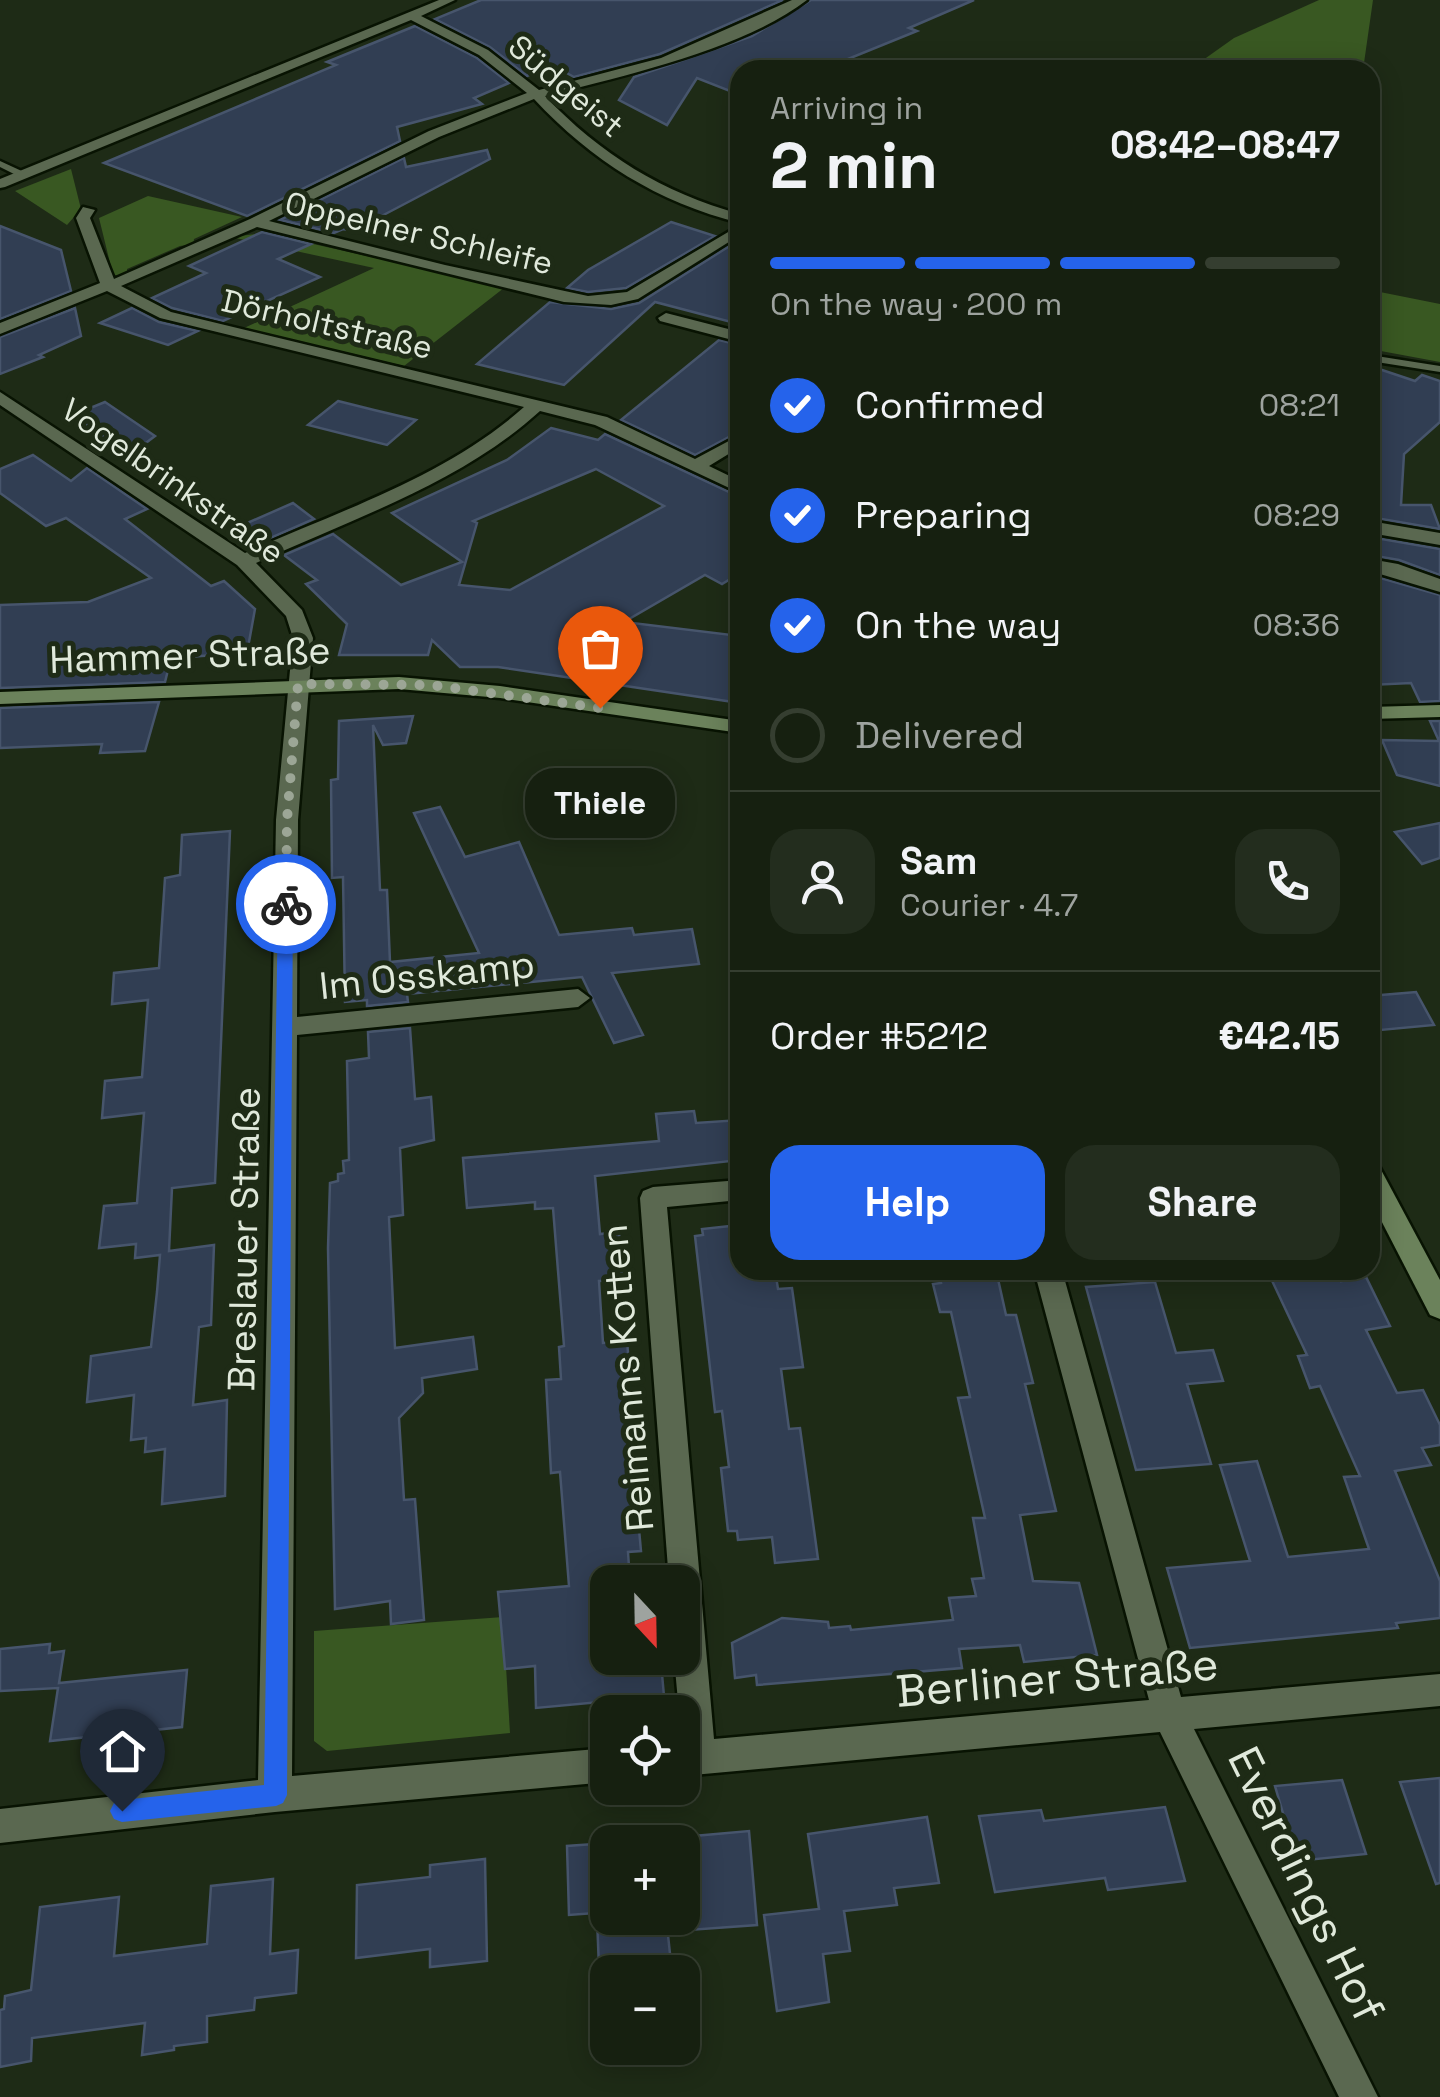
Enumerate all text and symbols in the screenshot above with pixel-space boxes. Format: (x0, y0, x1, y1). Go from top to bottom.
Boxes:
street label: Südgeist (500, 26, 632, 146)
text: Arriving in (770, 88, 923, 128)
text: 08:42–08:47 (1110, 121, 1340, 169)
text: 2 min (770, 124, 938, 207)
street label: Oppelner Schleife (281, 183, 557, 283)
street label: Dörholtstraße (218, 280, 436, 368)
text: On the way · 200 m (770, 284, 1062, 324)
icon: check (770, 378, 825, 433)
text: Confirmed (855, 381, 1045, 429)
text: 08:21 (1259, 385, 1340, 425)
street label: Vogelbrinkstraße (54, 389, 292, 573)
icon: check (770, 488, 825, 543)
text: Preparing (855, 491, 1032, 539)
text: 08:29 (1253, 495, 1340, 535)
icon: check (770, 598, 825, 653)
text: On the way (855, 601, 1061, 649)
text: 08:36 (1253, 605, 1340, 645)
pin (558, 606, 643, 709)
icon: bag (573, 621, 628, 676)
street label: Hammer Straße (49, 626, 331, 684)
text: Delivered (855, 711, 1024, 759)
callout: Thiele (525, 768, 675, 838)
text: Thiele (554, 783, 646, 823)
button: person (770, 829, 875, 934)
button: phone (1235, 829, 1340, 934)
text: Sam (900, 837, 977, 885)
courier (236, 854, 336, 954)
icon: bike (259, 877, 314, 932)
text: Courier · 4.7 (900, 885, 1078, 925)
street label: Im Osskamp (317, 940, 537, 1010)
text: Order #5212 (770, 1012, 988, 1060)
text: €42.15 (1218, 1012, 1340, 1060)
street label: Breslauer Straße (217, 1086, 271, 1392)
button: Help (770, 1145, 1045, 1260)
button: Share (1065, 1145, 1340, 1260)
street label: Reimanns Kotten (590, 1222, 664, 1534)
north arrow (590, 1565, 700, 1675)
map controls (590, 1565, 700, 2065)
street label: Berliner Straße (893, 1635, 1221, 1720)
button: locate (590, 1695, 700, 1805)
pin (80, 1709, 165, 1812)
icon: home (95, 1724, 150, 1779)
street label: Everdings Hof (1215, 1737, 1398, 2031)
button: + (590, 1825, 700, 1935)
button: − (590, 1955, 700, 2065)

